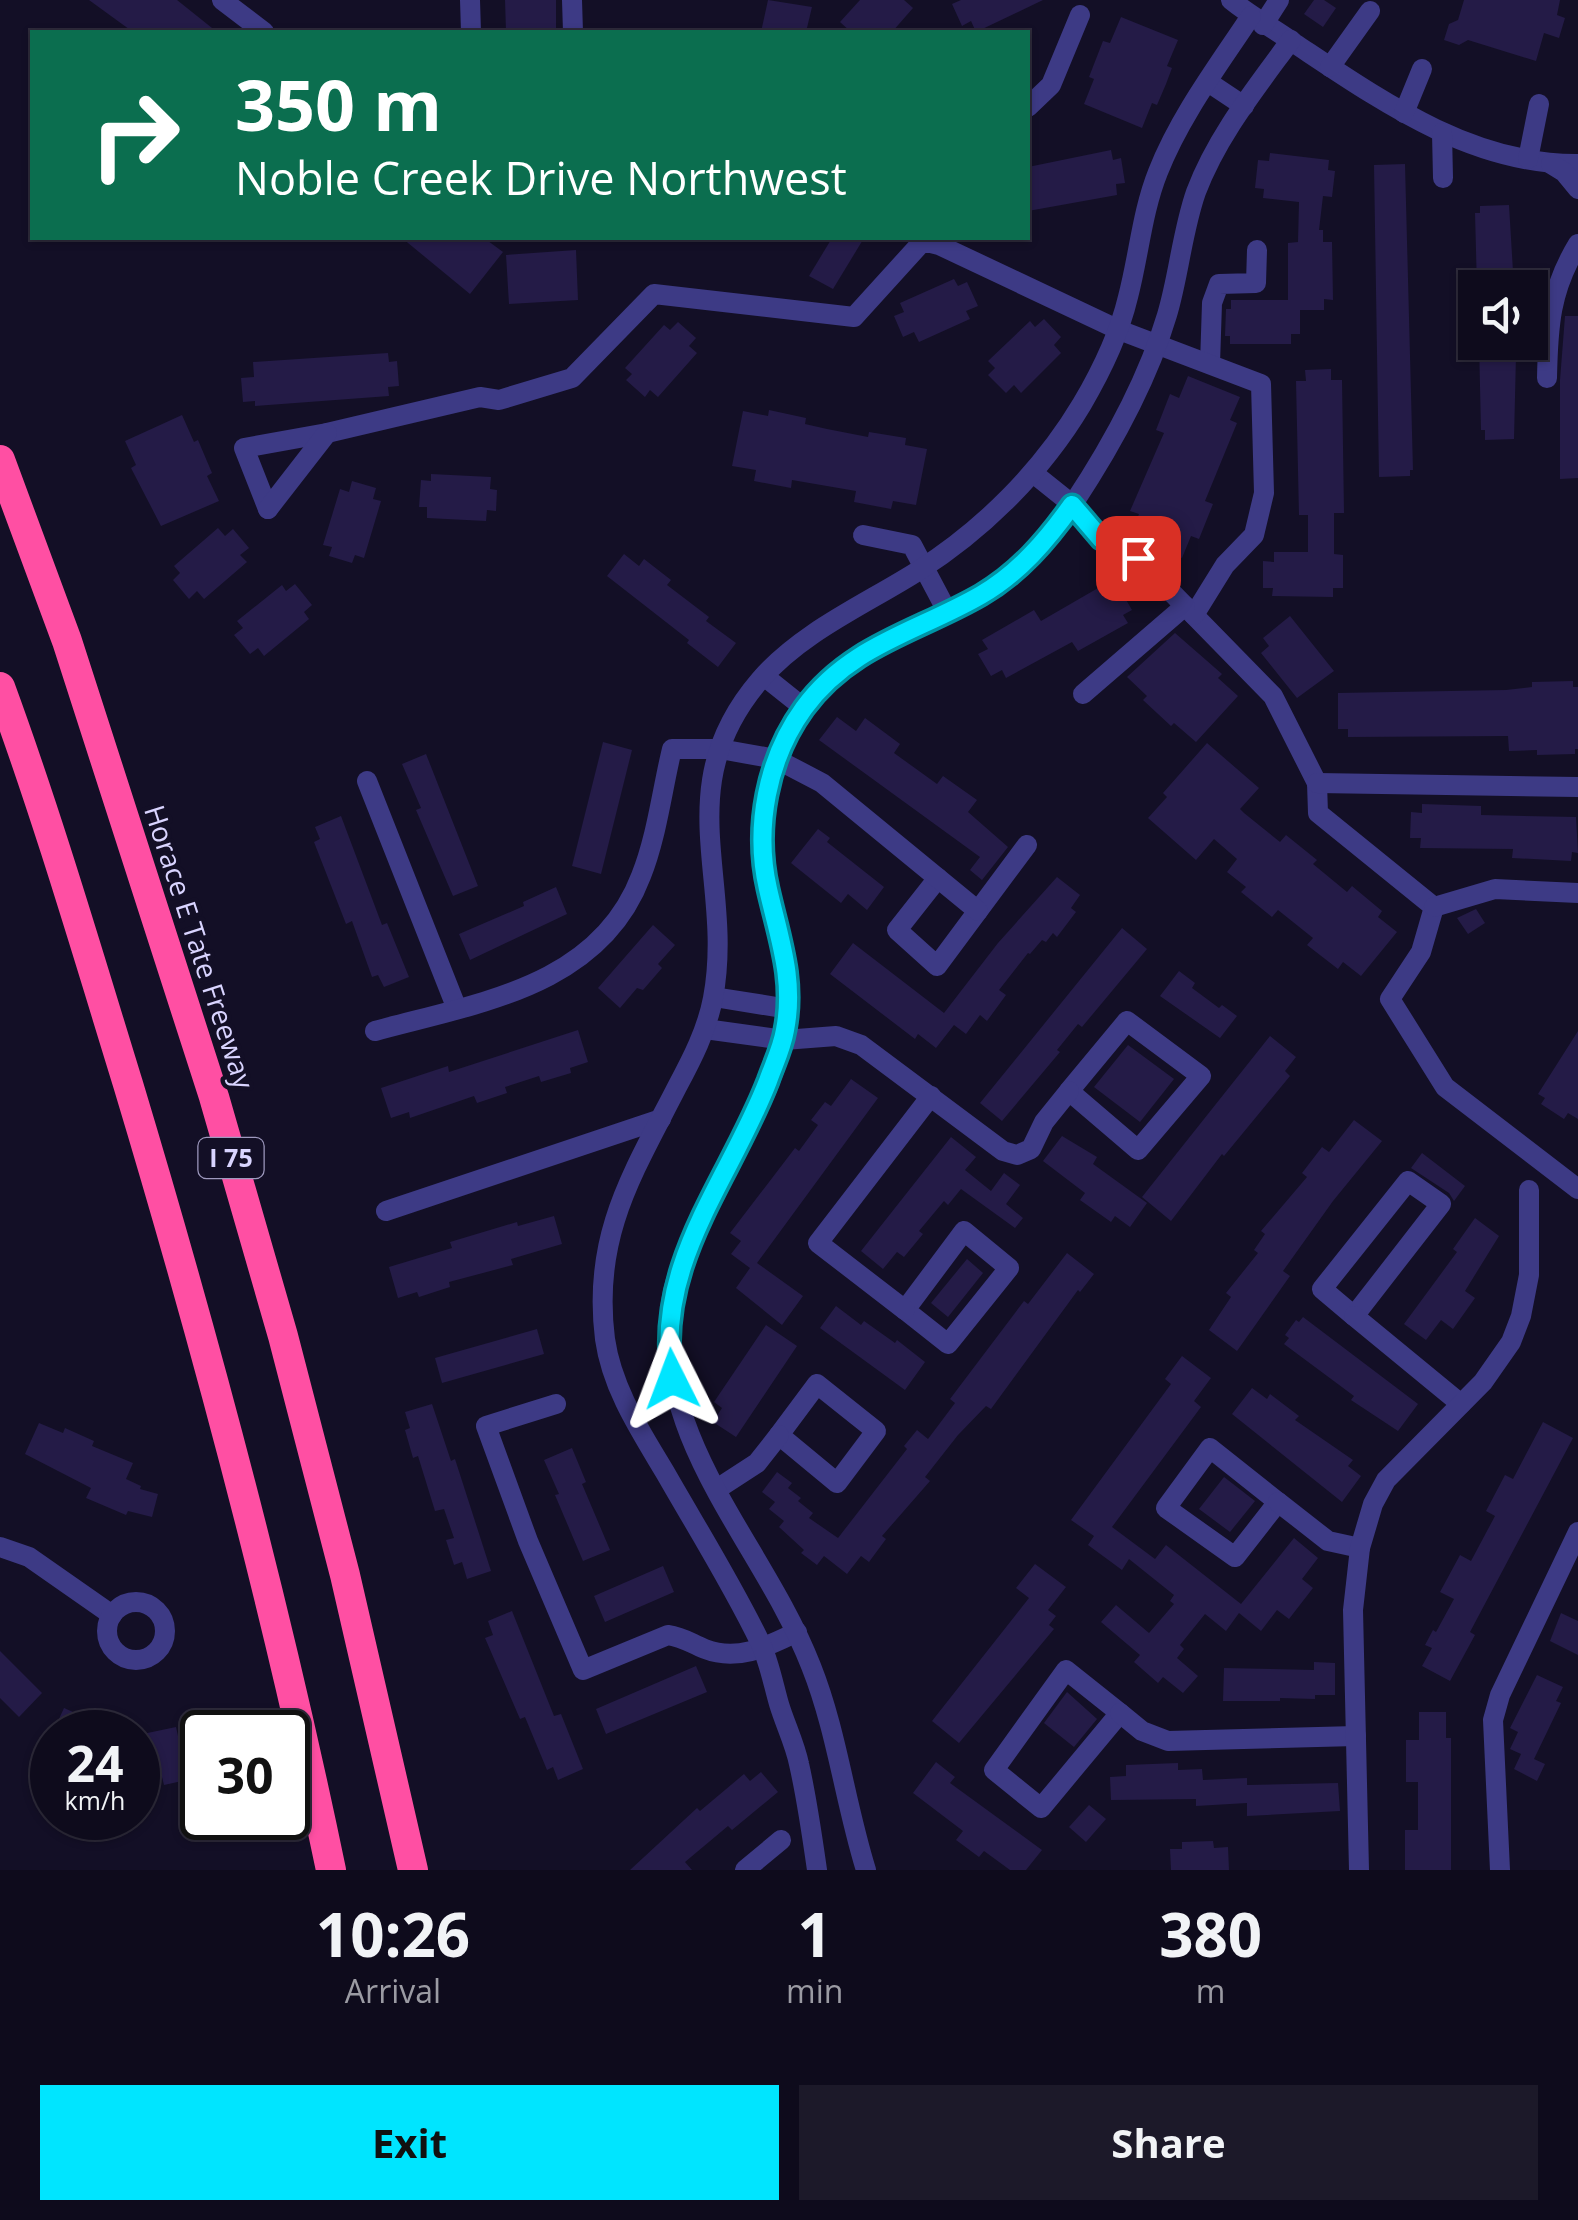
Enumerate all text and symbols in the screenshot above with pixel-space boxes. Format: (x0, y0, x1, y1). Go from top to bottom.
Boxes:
text: 350 m (235, 56, 442, 152)
icon: right (70, 70, 200, 200)
text: Noble Creek Drive Northwest (235, 147, 847, 208)
map controls (1458, 270, 1548, 360)
button: sound (1458, 270, 1548, 360)
pin (1096, 516, 1181, 601)
icon: arrive (1111, 531, 1166, 586)
street label: Horace E Tate Freeway (136, 800, 264, 1094)
road number: I 75 (198, 1138, 264, 1178)
position arrow (620, 1327, 724, 1431)
speed limit sign: 30 (180, 1710, 310, 1840)
text: 24 (66, 1729, 124, 1797)
text: km/h (65, 1783, 125, 1817)
text: 10:26 (316, 1893, 470, 1975)
text: 1 (798, 1893, 832, 1975)
text: 380 (1159, 1893, 1262, 1975)
text: Arrival (345, 1969, 441, 2012)
text: min (786, 1969, 843, 2012)
text: m (1196, 1969, 1225, 2012)
button: Exit (40, 2085, 779, 2200)
button: Share (799, 2085, 1538, 2200)

